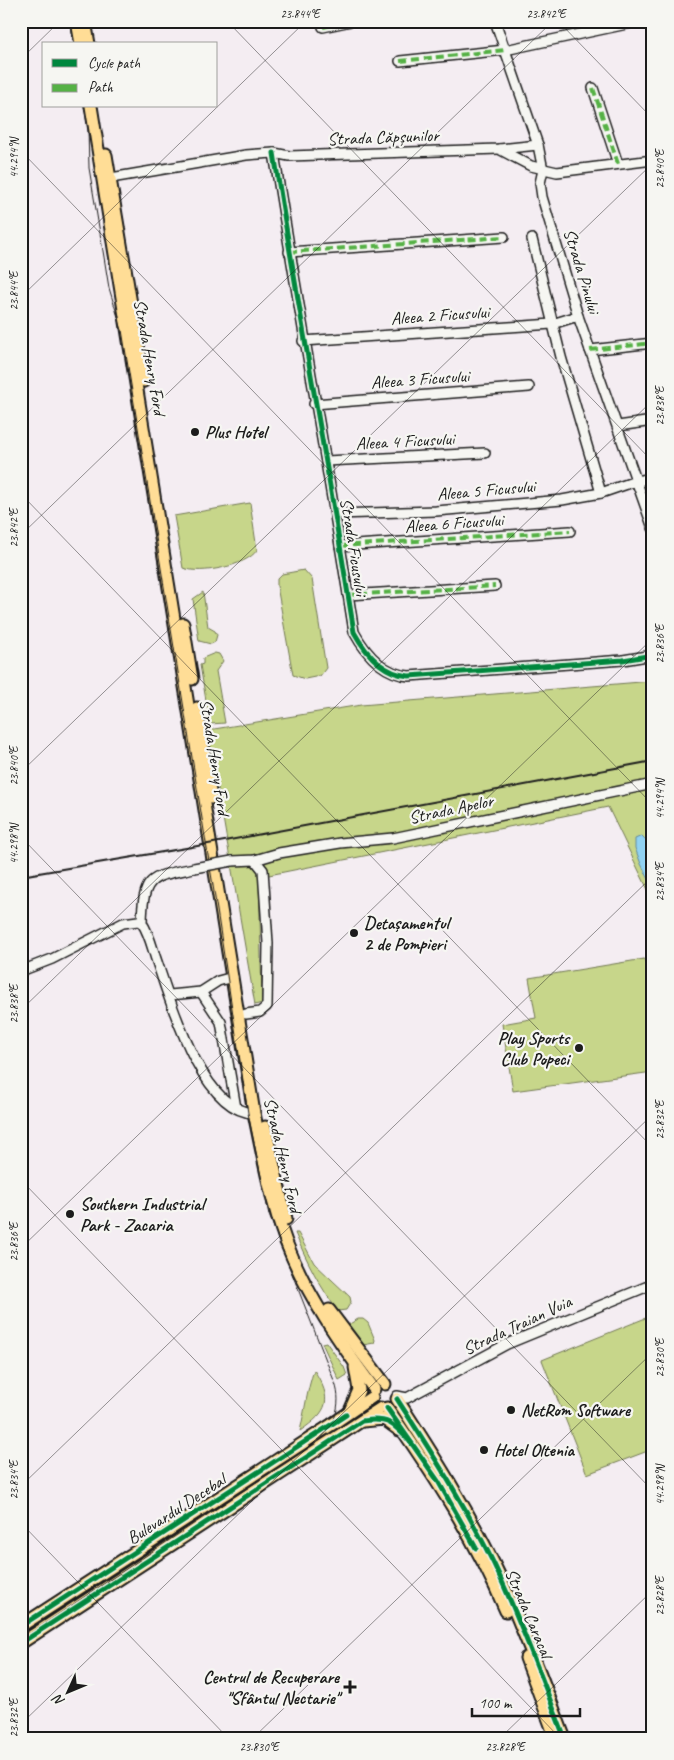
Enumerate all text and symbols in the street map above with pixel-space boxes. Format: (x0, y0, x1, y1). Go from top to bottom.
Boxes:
text: 23.844°E (280, 6, 321, 22)
text: 23.842°E (526, 6, 567, 22)
legend (42, 42, 218, 108)
text: Cycle path (88, 54, 140, 73)
text: Path (88, 78, 114, 97)
street label: Strada Căpșunilor (327, 124, 441, 150)
text: 44.294°N (6, 136, 22, 178)
text: 23.840°E (652, 148, 668, 189)
street label: Strada Pinului (559, 226, 606, 319)
text: 23.844°E (6, 270, 22, 311)
street label: Strada Henry Ford (129, 297, 172, 419)
street label: Aleea 2 Ficusului (390, 300, 493, 329)
street label: Aleea 3 Ficusului (370, 364, 473, 393)
text: 23.838°E (652, 385, 668, 426)
place label: Plus Hotel (205, 421, 270, 443)
marker: Plus Hotel (189, 426, 201, 438)
street label: Aleea 4 Ficusului (355, 427, 457, 455)
street label: Aleea 5 Ficusului (436, 475, 539, 505)
street label: Strada Ficusului (335, 497, 373, 600)
text: 23.842°E (6, 507, 22, 548)
street label: Aleea 6 Ficusului (404, 508, 507, 537)
text: 23.836°E (652, 623, 668, 664)
street label: Strada Henry Ford (195, 697, 235, 819)
text: 23.840°E (6, 745, 22, 786)
text: 44.294°N (652, 777, 668, 819)
street label: Strada Apelor (407, 789, 497, 829)
text: 44.298°N (6, 822, 22, 864)
text: 23.834°E (652, 861, 668, 902)
place label: Detașamentul 2 de Pompieri (364, 912, 452, 955)
marker: Detașamentul 2 de Pompieri (348, 927, 360, 939)
text: 23.838°E (6, 983, 22, 1024)
place label: Play Sports Club Popeci (498, 1027, 571, 1070)
marker: Play Sports Club Popeci (573, 1042, 585, 1054)
street label: Strada Henry Ford (259, 1095, 308, 1217)
text: 23.832°E (652, 1099, 668, 1140)
place label: Southern Industrial Park - Zacaria (80, 1193, 208, 1236)
marker: Southern Industrial Park - Zacaria (64, 1208, 76, 1220)
text: 23.836°E (6, 1221, 22, 1262)
street label: Strada Traian Vuia (459, 1289, 576, 1360)
text: 23.830°E (652, 1337, 668, 1378)
place label: NetRom Software (521, 1399, 632, 1421)
marker: NetRom Software (505, 1404, 517, 1416)
place label: Hotel Oltenia (494, 1439, 575, 1461)
marker: Hotel Oltenia (478, 1444, 490, 1456)
text: 23.834°E (6, 1459, 22, 1500)
text: 44.298°N (652, 1463, 668, 1505)
street label: Bulevardul Decebal (123, 1467, 232, 1549)
street label: Strada Caracal (500, 1565, 559, 1664)
text: 23.828°E (652, 1575, 668, 1616)
place label: Centrul de Recuperare "Sfântul Nectarie" (203, 1666, 343, 1709)
north arrow (42, 1668, 92, 1718)
marker: Centrul de Recuperare "Sfântul Nectarie" (343, 1680, 357, 1694)
scale bar (472, 1685, 579, 1717)
text: N (48, 1690, 68, 1710)
text: 100 m (479, 1694, 513, 1713)
text: 23.832°E (6, 1697, 22, 1738)
text: 23.830°E (239, 1739, 280, 1755)
text: 23.828°E (485, 1739, 526, 1755)

